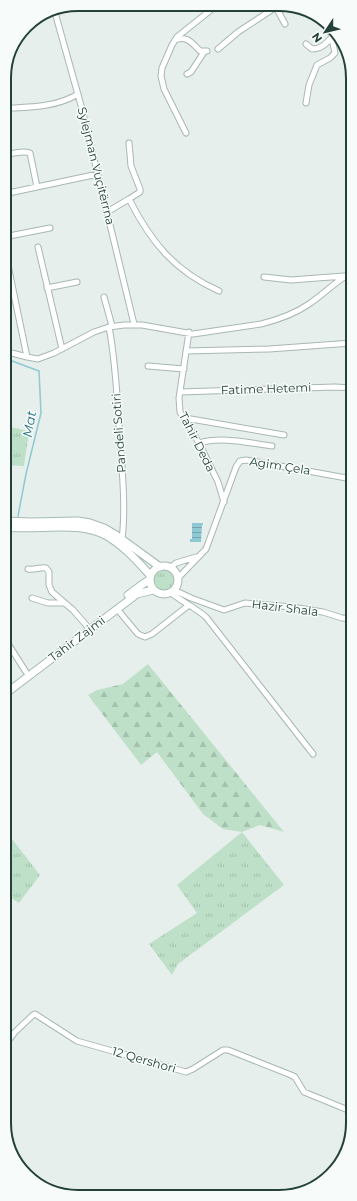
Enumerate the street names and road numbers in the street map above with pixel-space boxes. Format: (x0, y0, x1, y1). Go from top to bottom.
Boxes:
street label: Sylejman Vuçitërrna (75, 105, 118, 226)
street label: Fatime Hetemi (220, 379, 311, 398)
street label: Pandeli Sotiri (108, 393, 129, 473)
street label: Tahir Deda (176, 409, 219, 474)
street label: Agim Çela (248, 453, 312, 478)
street label: Hazir Shala (251, 596, 319, 619)
street label: Tahir Zajmi (45, 612, 108, 665)
street label: 12 Qershori (110, 1043, 178, 1076)

